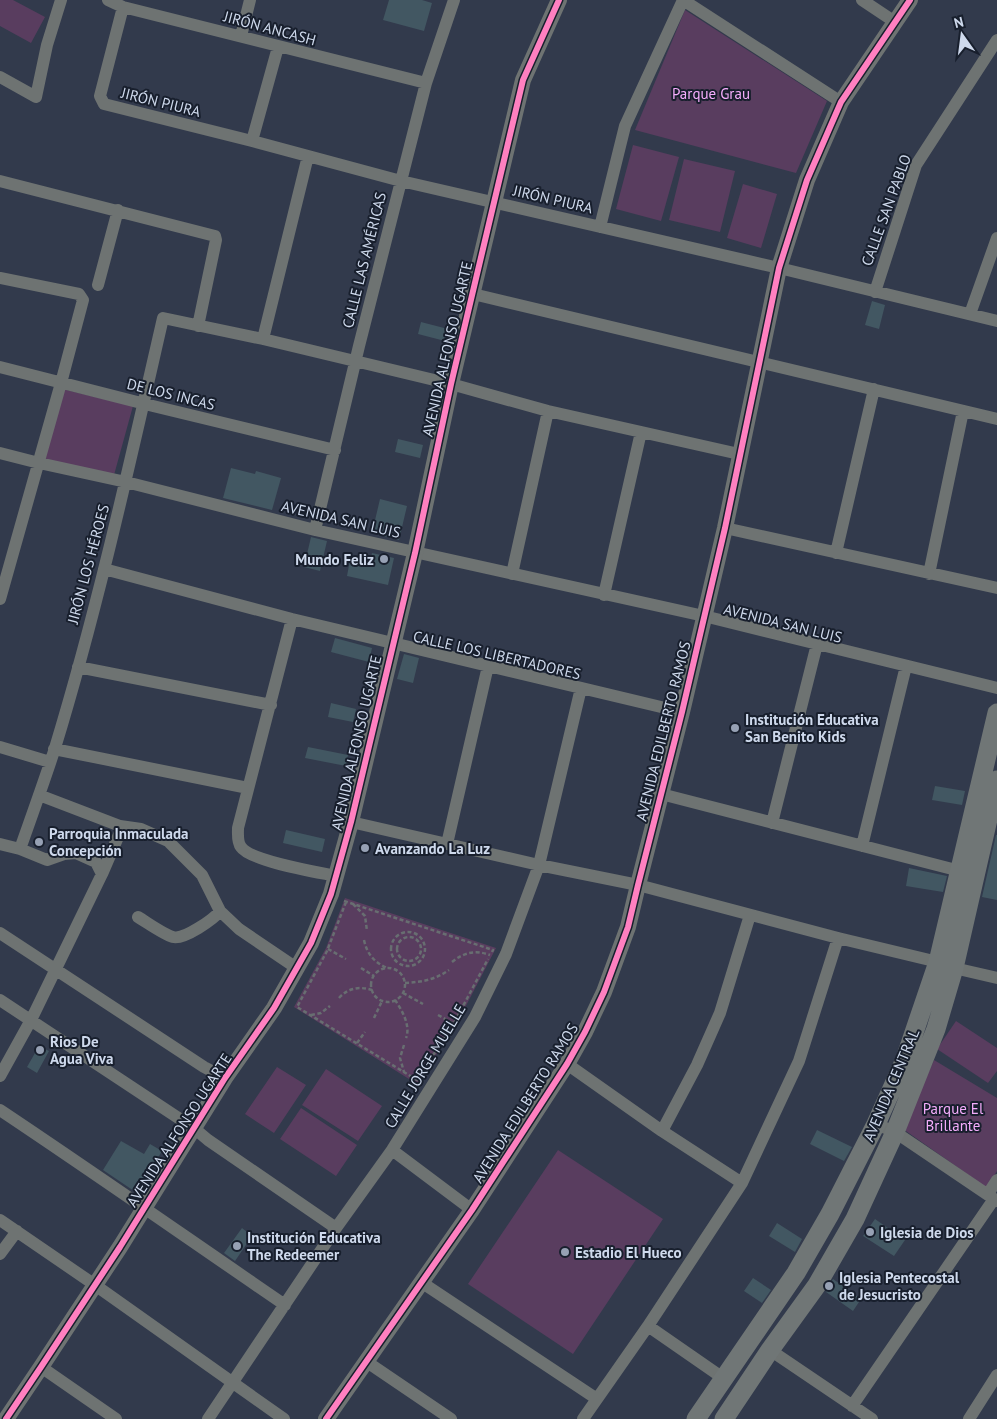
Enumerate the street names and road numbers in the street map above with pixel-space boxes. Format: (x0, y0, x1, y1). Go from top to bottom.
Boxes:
street label: JIRÓN ANCASH (221, 6, 318, 49)
street label: JIRÓN PIURA (118, 83, 203, 121)
street label: CALLE SAN PABLO (857, 152, 915, 268)
street label: JIRÓN PIURA (510, 180, 595, 217)
street label: CALLE LAS AMÉRICAS (338, 190, 390, 330)
street label: AVENIDA ALFONSO UGARTE (418, 260, 476, 438)
street label: DE LOS INCAS (125, 374, 217, 414)
street label: AVENIDA SAN LUIS (280, 496, 402, 542)
street label: JIRÓN LOS HÉROES (63, 502, 113, 627)
street label: AVENIDA SAN LUIS (722, 599, 844, 647)
street label: CALLE LOS LIBERTADORES (411, 626, 583, 684)
street label: AVENIDA EDILBERTO RAMOS (631, 639, 695, 823)
street label: AVENIDA ALFONSO UGARTE (327, 654, 385, 832)
street label: CALLE JORGE MUELLE (380, 1000, 470, 1132)
street label: AVENIDA EDILBERTO RAMOS (468, 1020, 582, 1186)
street label: AVENIDA CENTRAL (859, 1025, 923, 1144)
street label: AVENIDA ALFONSO UGARTE (122, 1050, 236, 1210)

